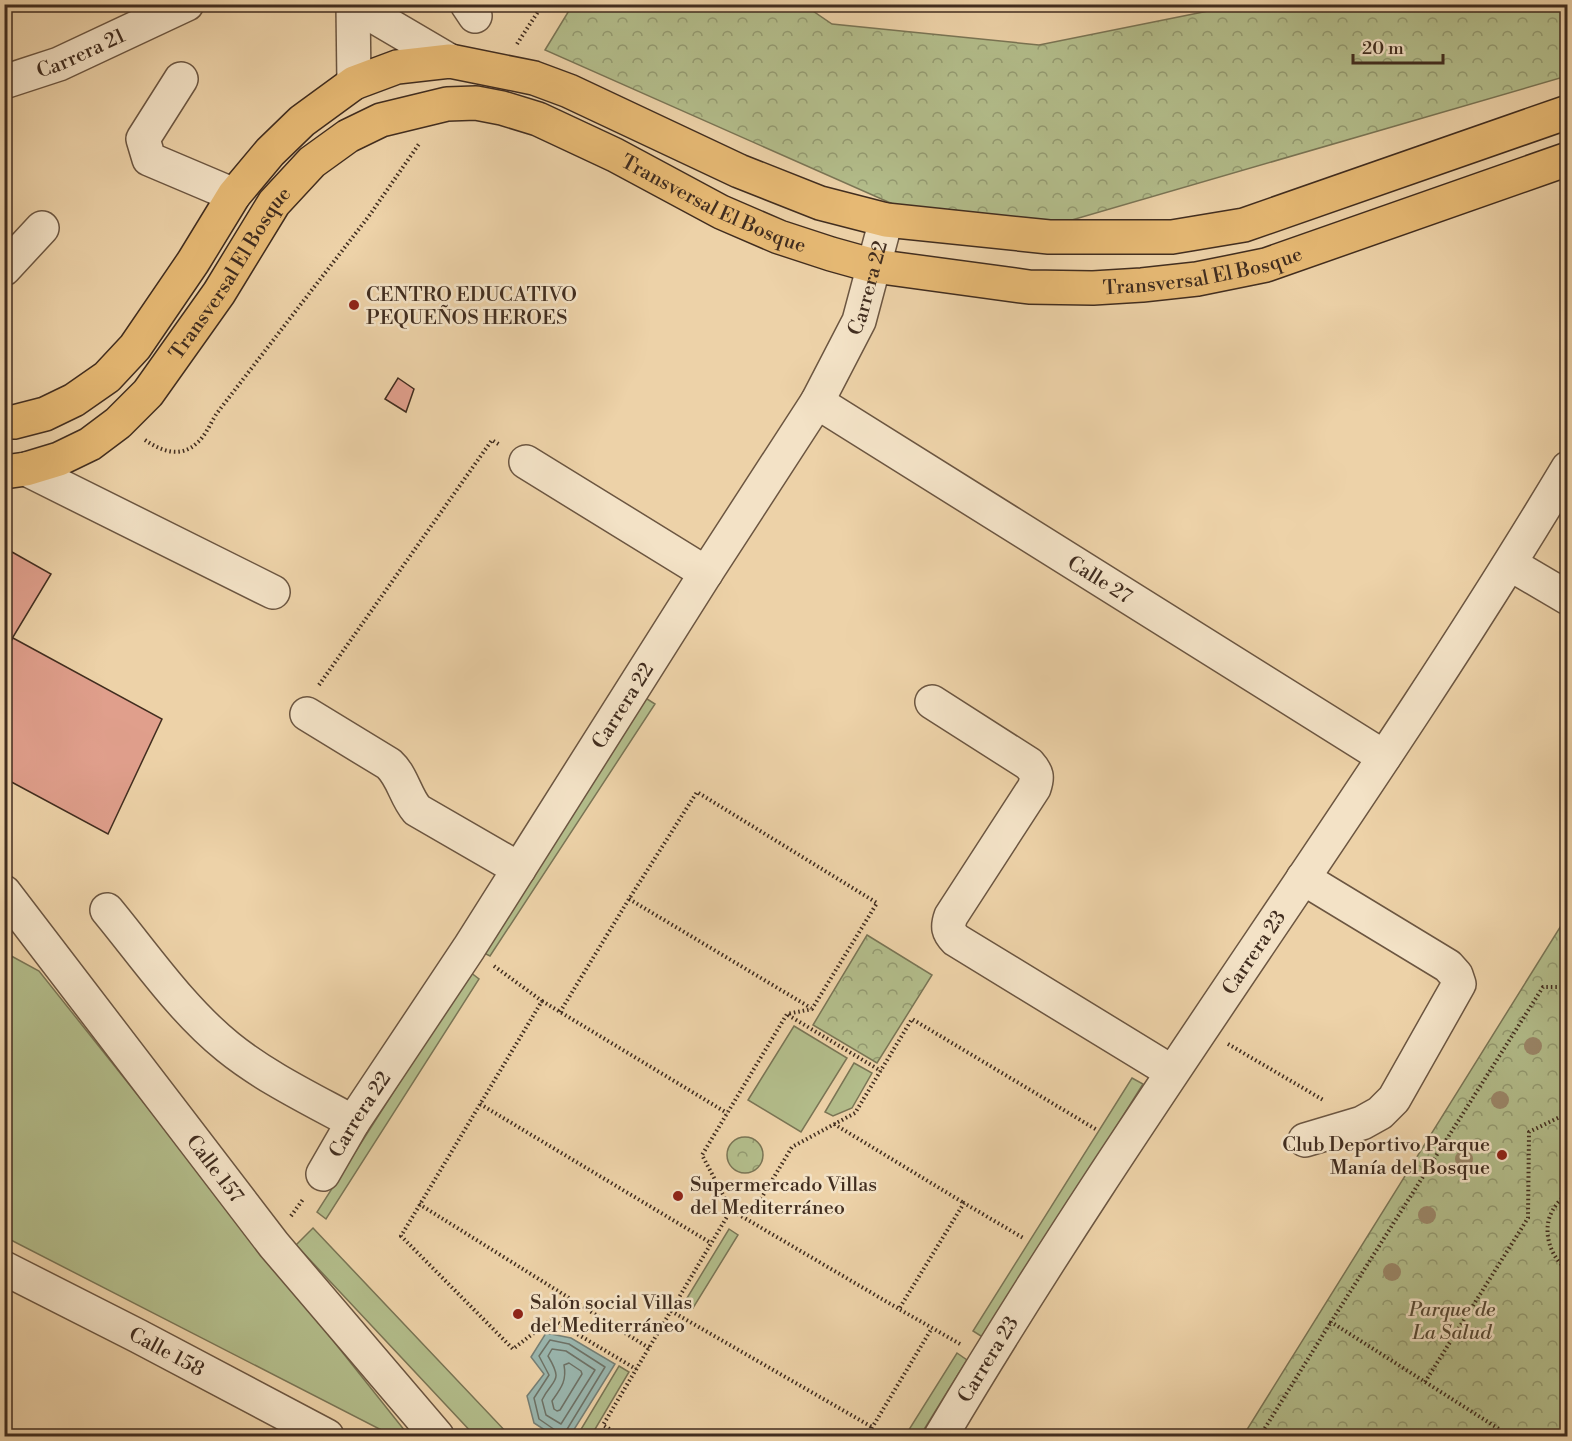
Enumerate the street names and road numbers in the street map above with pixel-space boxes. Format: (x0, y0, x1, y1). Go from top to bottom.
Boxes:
street label: Carrera 21 (34, 24, 130, 85)
street label: Transversal El Bosque (616, 150, 809, 259)
street label: Transversal El Bosque (165, 182, 297, 365)
street label: Carrera 22 (843, 238, 894, 340)
street label: Transversal El Bosque (1102, 242, 1306, 301)
street label: Calle 27 (1062, 551, 1136, 610)
street label: Carrera 22 (587, 659, 660, 754)
street label: Carrera 23 (1217, 906, 1292, 1000)
street label: Carrera 22 (324, 1067, 397, 1162)
street label: Calle 157 (180, 1130, 248, 1208)
street label: Carrera 23 (953, 1312, 1025, 1408)
street label: Calle 158 (124, 1322, 208, 1383)

